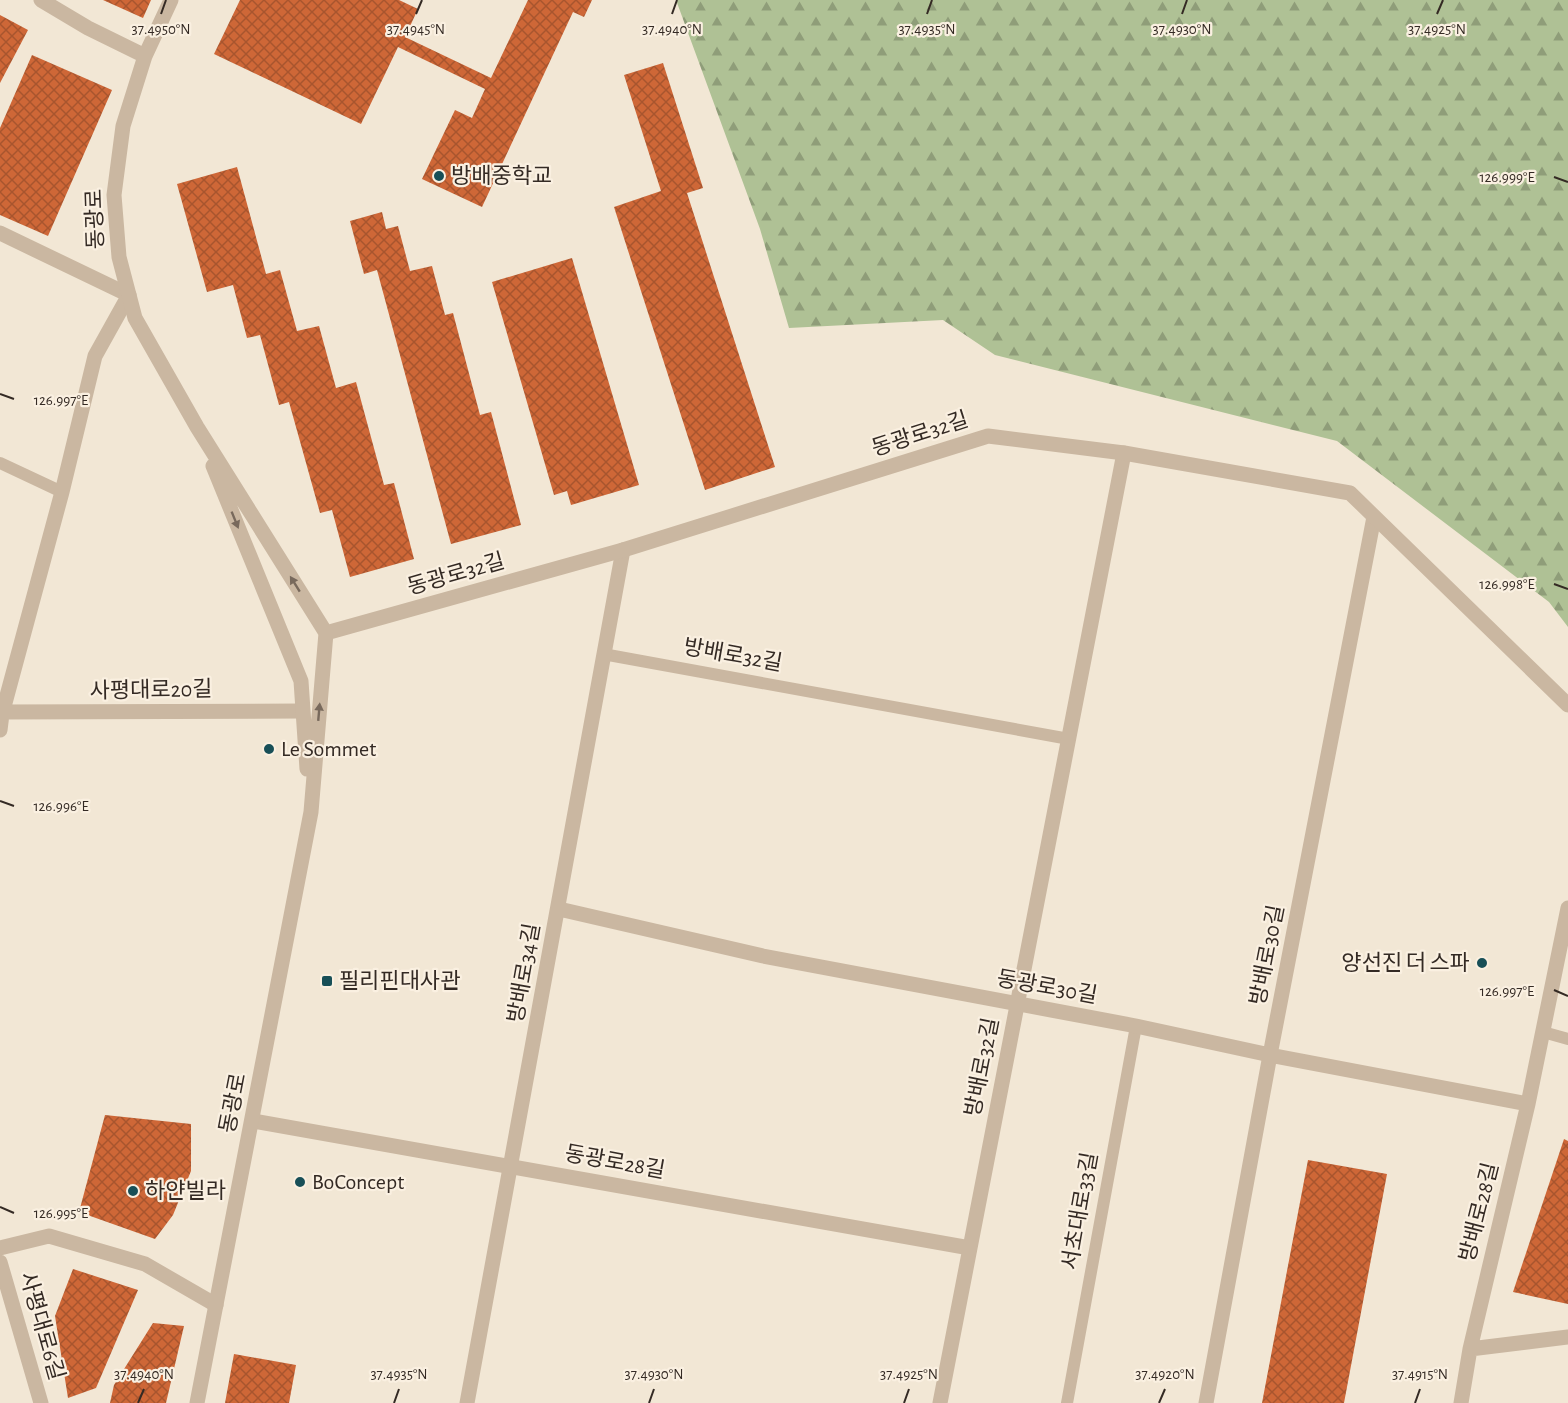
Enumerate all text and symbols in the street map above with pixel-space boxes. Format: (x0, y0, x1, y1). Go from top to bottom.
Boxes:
text: 37.4950°N (132, 22, 190, 37)
text: 37.4945°N (387, 22, 445, 37)
text: 37.4940°N (642, 22, 702, 37)
text: 37.4935°N (898, 22, 956, 37)
text: 37.4930°N (1153, 22, 1211, 37)
text: 37.4925°N (1408, 22, 1466, 37)
place label: 방배중학교 (451, 164, 552, 187)
marker: 방배중학교 (432, 169, 446, 183)
text: 126.999°E (1479, 170, 1535, 185)
street label: 동광로 (82, 188, 107, 250)
text: 126.997°E (34, 393, 88, 408)
street label: 동광로32길 (869, 407, 971, 460)
one-way arrow (231, 511, 240, 529)
street label: 동광로32길 (405, 549, 507, 598)
one-way arrow (290, 576, 301, 592)
text: 126.998°E (1479, 577, 1535, 592)
street label: 방배로32길 (682, 634, 784, 675)
street label: 사평대로20길 (89, 677, 213, 702)
one-way arrow (315, 702, 324, 721)
place label: Le Sommet (281, 738, 376, 760)
marker: Le Sommet (262, 742, 276, 756)
text: 126.996°E (33, 799, 89, 814)
street label: 방배로30길 (1246, 903, 1287, 1007)
street label: 방배로34길 (503, 921, 544, 1024)
place label: 양선진 더 스파 (1341, 951, 1470, 974)
marker: 양선진 더 스파 (1475, 956, 1489, 970)
street label: 동광로30길 (995, 966, 1099, 1007)
place label: 필리핀대사관 (339, 969, 460, 992)
marker: 필리핀대사관 (320, 974, 334, 988)
text: 126.997°E (1480, 984, 1534, 999)
street label: 방배로32길 (961, 1016, 1002, 1118)
street label: 동광로 (215, 1071, 250, 1135)
street label: 동광로28길 (563, 1141, 667, 1182)
street label: 서초대로33길 (1058, 1150, 1101, 1272)
street label: 방배로28길 (1455, 1160, 1502, 1264)
place label: BoConcept (312, 1171, 404, 1193)
marker: BoConcept (293, 1175, 307, 1189)
place label: 하얀빌라 (145, 1179, 226, 1202)
marker: 하얀빌라 (126, 1184, 140, 1198)
text: 126.995°E (34, 1206, 88, 1221)
street label: 사평대로6길 (16, 1269, 69, 1383)
text: 37.4940°N (114, 1367, 174, 1382)
text: 37.4935°N (370, 1367, 428, 1382)
text: 37.4930°N (625, 1367, 683, 1382)
text: 37.4925°N (880, 1367, 938, 1382)
text: 37.4920°N (1135, 1367, 1195, 1382)
text: 37.4915°N (1392, 1367, 1448, 1382)

